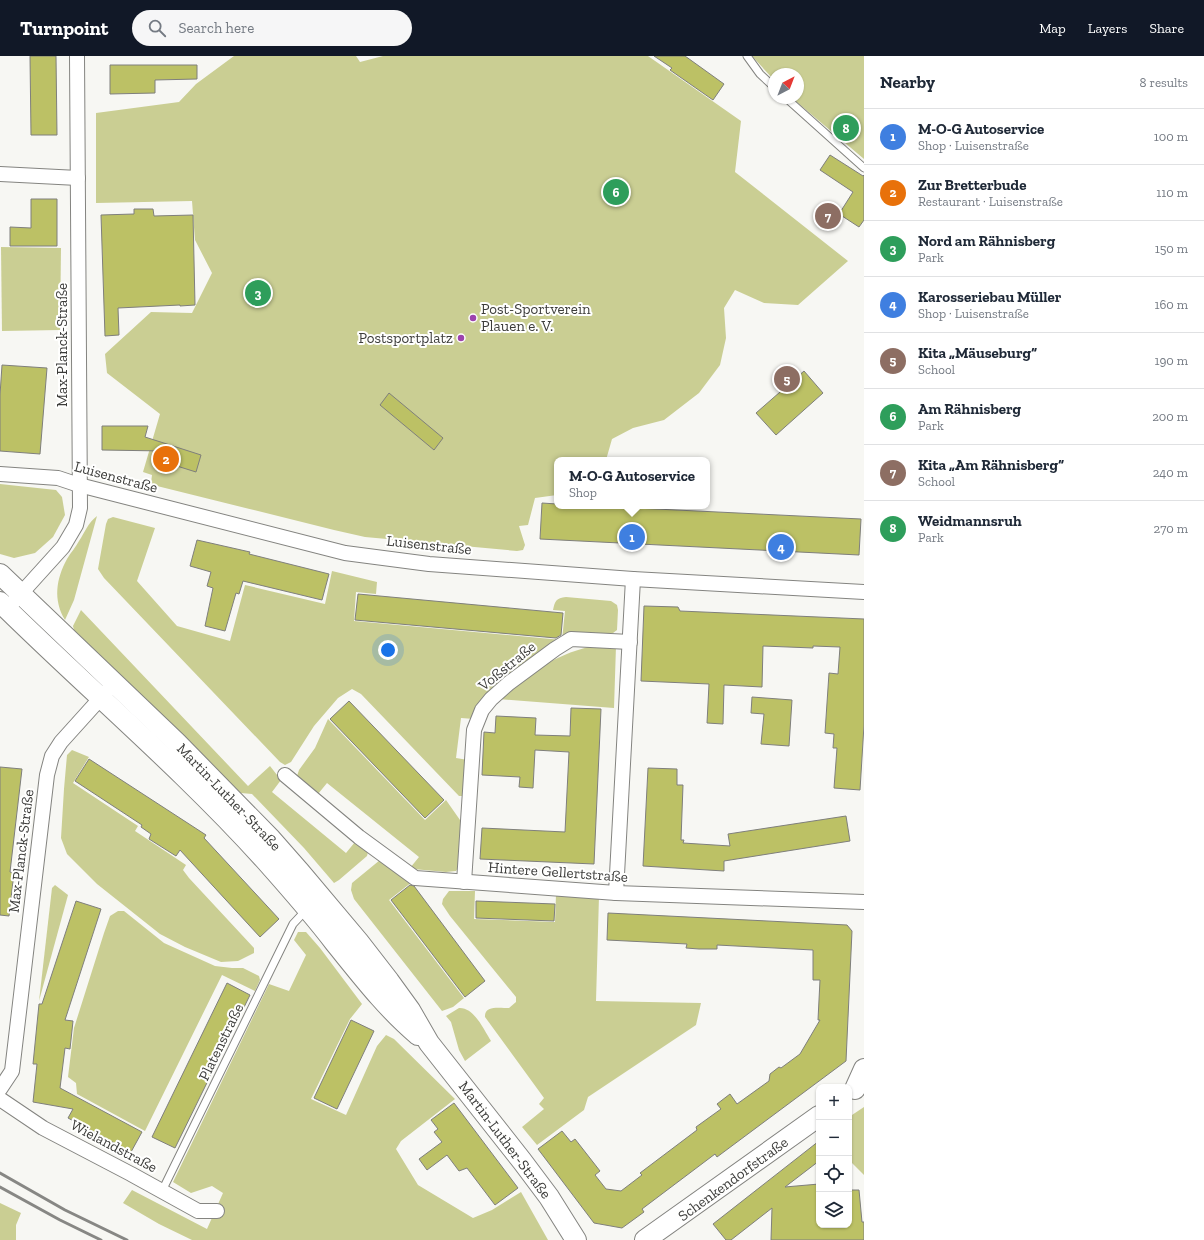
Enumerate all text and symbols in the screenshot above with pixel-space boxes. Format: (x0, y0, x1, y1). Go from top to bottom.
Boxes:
search box (132, 10, 412, 46)
text: Turnpoint (20, 17, 108, 40)
icon: search (146, 17, 168, 39)
text: Search here (178, 19, 254, 37)
text: Map (1039, 20, 1066, 37)
text: Layers (1088, 20, 1127, 37)
text: Share (1149, 20, 1184, 37)
north arrow (768, 68, 804, 104)
text: Nearby (880, 72, 935, 92)
text: 8 results (1140, 75, 1188, 90)
pin: 8 (833, 113, 859, 143)
text: M-O-G Autoservice (918, 120, 1044, 138)
text: 1 (890, 129, 896, 144)
text: 100 m (1154, 129, 1188, 144)
text: Shop · Luisenstraße (918, 138, 1029, 153)
text: Zur Bretterbude (918, 176, 1026, 194)
pin: 6 (603, 177, 629, 207)
text: 2 (890, 185, 896, 200)
text: 110 m (1156, 185, 1188, 200)
text: Restaurant · Luisenstraße (918, 194, 1063, 209)
pin: 7 (815, 201, 841, 231)
text: Nord am Rähnisberg (918, 232, 1055, 250)
text: 3 (890, 241, 896, 256)
text: 150 m (1155, 241, 1188, 256)
text: Park (918, 250, 944, 265)
pin: 3 (245, 278, 271, 308)
street label: Max-Planck-Straße (53, 283, 71, 407)
text: Karosseriebau Müller (918, 288, 1061, 306)
text: 4 (889, 297, 897, 312)
text: 160 m (1154, 297, 1188, 312)
place label: Post-Sportverein Plauen e. V. (481, 300, 591, 335)
text: Shop · Luisenstraße (918, 306, 1029, 321)
marker: Post-Sportverein Plauen e. V. (468, 313, 478, 323)
place label: Postsportplatz (358, 329, 453, 347)
marker: Postsportplatz (456, 333, 466, 343)
text: Kita „Mäuseburg“ (918, 344, 1037, 362)
text: 5 (890, 353, 896, 368)
text: 190 m (1154, 353, 1188, 368)
text: School (918, 362, 955, 377)
pin: 5 (774, 364, 800, 394)
text: Am Rähnisberg (918, 400, 1021, 418)
text: 6 (890, 409, 896, 424)
text: 200 m (1152, 409, 1188, 424)
text: Park (918, 418, 944, 433)
pin: 2 (153, 444, 179, 474)
text: Kita „Am Rähnisberg“ (918, 456, 1064, 474)
street label: Luisenstraße (72, 457, 160, 497)
popup (554, 457, 710, 509)
text: 7 (890, 465, 896, 480)
text: 240 m (1153, 465, 1188, 480)
text: M-O-G Autoservice (569, 467, 695, 485)
text: School (918, 474, 955, 489)
text: Shop (569, 485, 597, 500)
text: Weidmannsruh (918, 512, 1022, 530)
text: 8 (889, 521, 897, 536)
text: 270 m (1154, 521, 1188, 536)
pin: 1 (619, 522, 645, 552)
text: Park (918, 530, 944, 545)
street label: Luisenstraße (386, 532, 472, 558)
pin: 4 (768, 532, 794, 562)
street label: Voßstraße (474, 637, 539, 695)
your location (378, 640, 398, 660)
street label: Martin-Luther-Straße (173, 739, 285, 855)
street label: Max-Planck-Straße (5, 788, 37, 914)
street label: Hintere Gellertstraße (487, 858, 629, 886)
street label: Platenstraße (195, 1000, 247, 1084)
street label: Martin-Luther-Straße (455, 1078, 555, 1202)
map controls (816, 1084, 852, 1228)
button: + (816, 1084, 852, 1120)
street label: Wielandstraße (68, 1116, 160, 1176)
button: − (816, 1120, 852, 1156)
street label: Schenkendorfstraße (674, 1133, 792, 1225)
button: locate (816, 1156, 852, 1192)
button: layers (816, 1192, 852, 1228)

